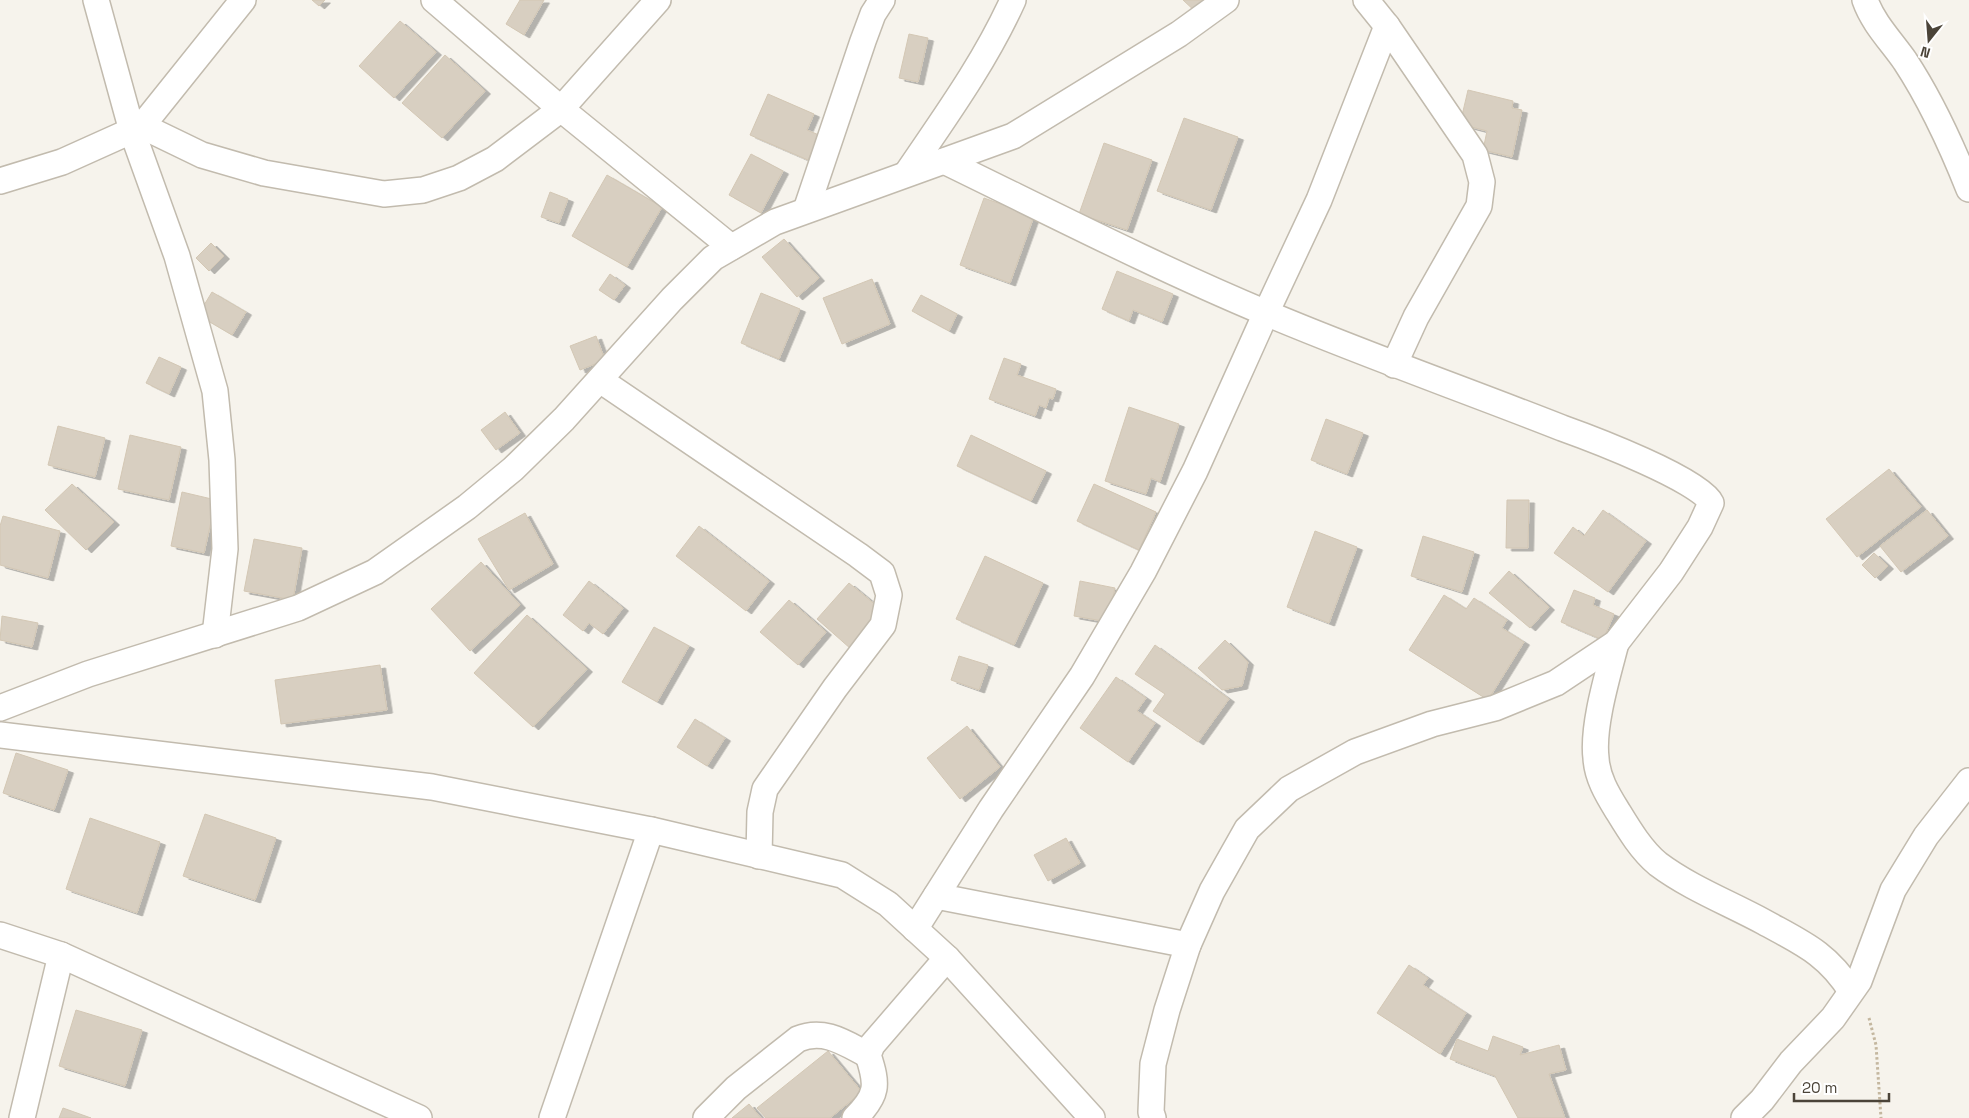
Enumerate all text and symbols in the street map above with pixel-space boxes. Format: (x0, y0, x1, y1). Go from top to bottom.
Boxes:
north arrow (1904, 15, 1954, 65)
text: N (1918, 42, 1932, 62)
scale bar (1794, 1070, 1889, 1102)
text: 20 m (1802, 1078, 1837, 1097)

